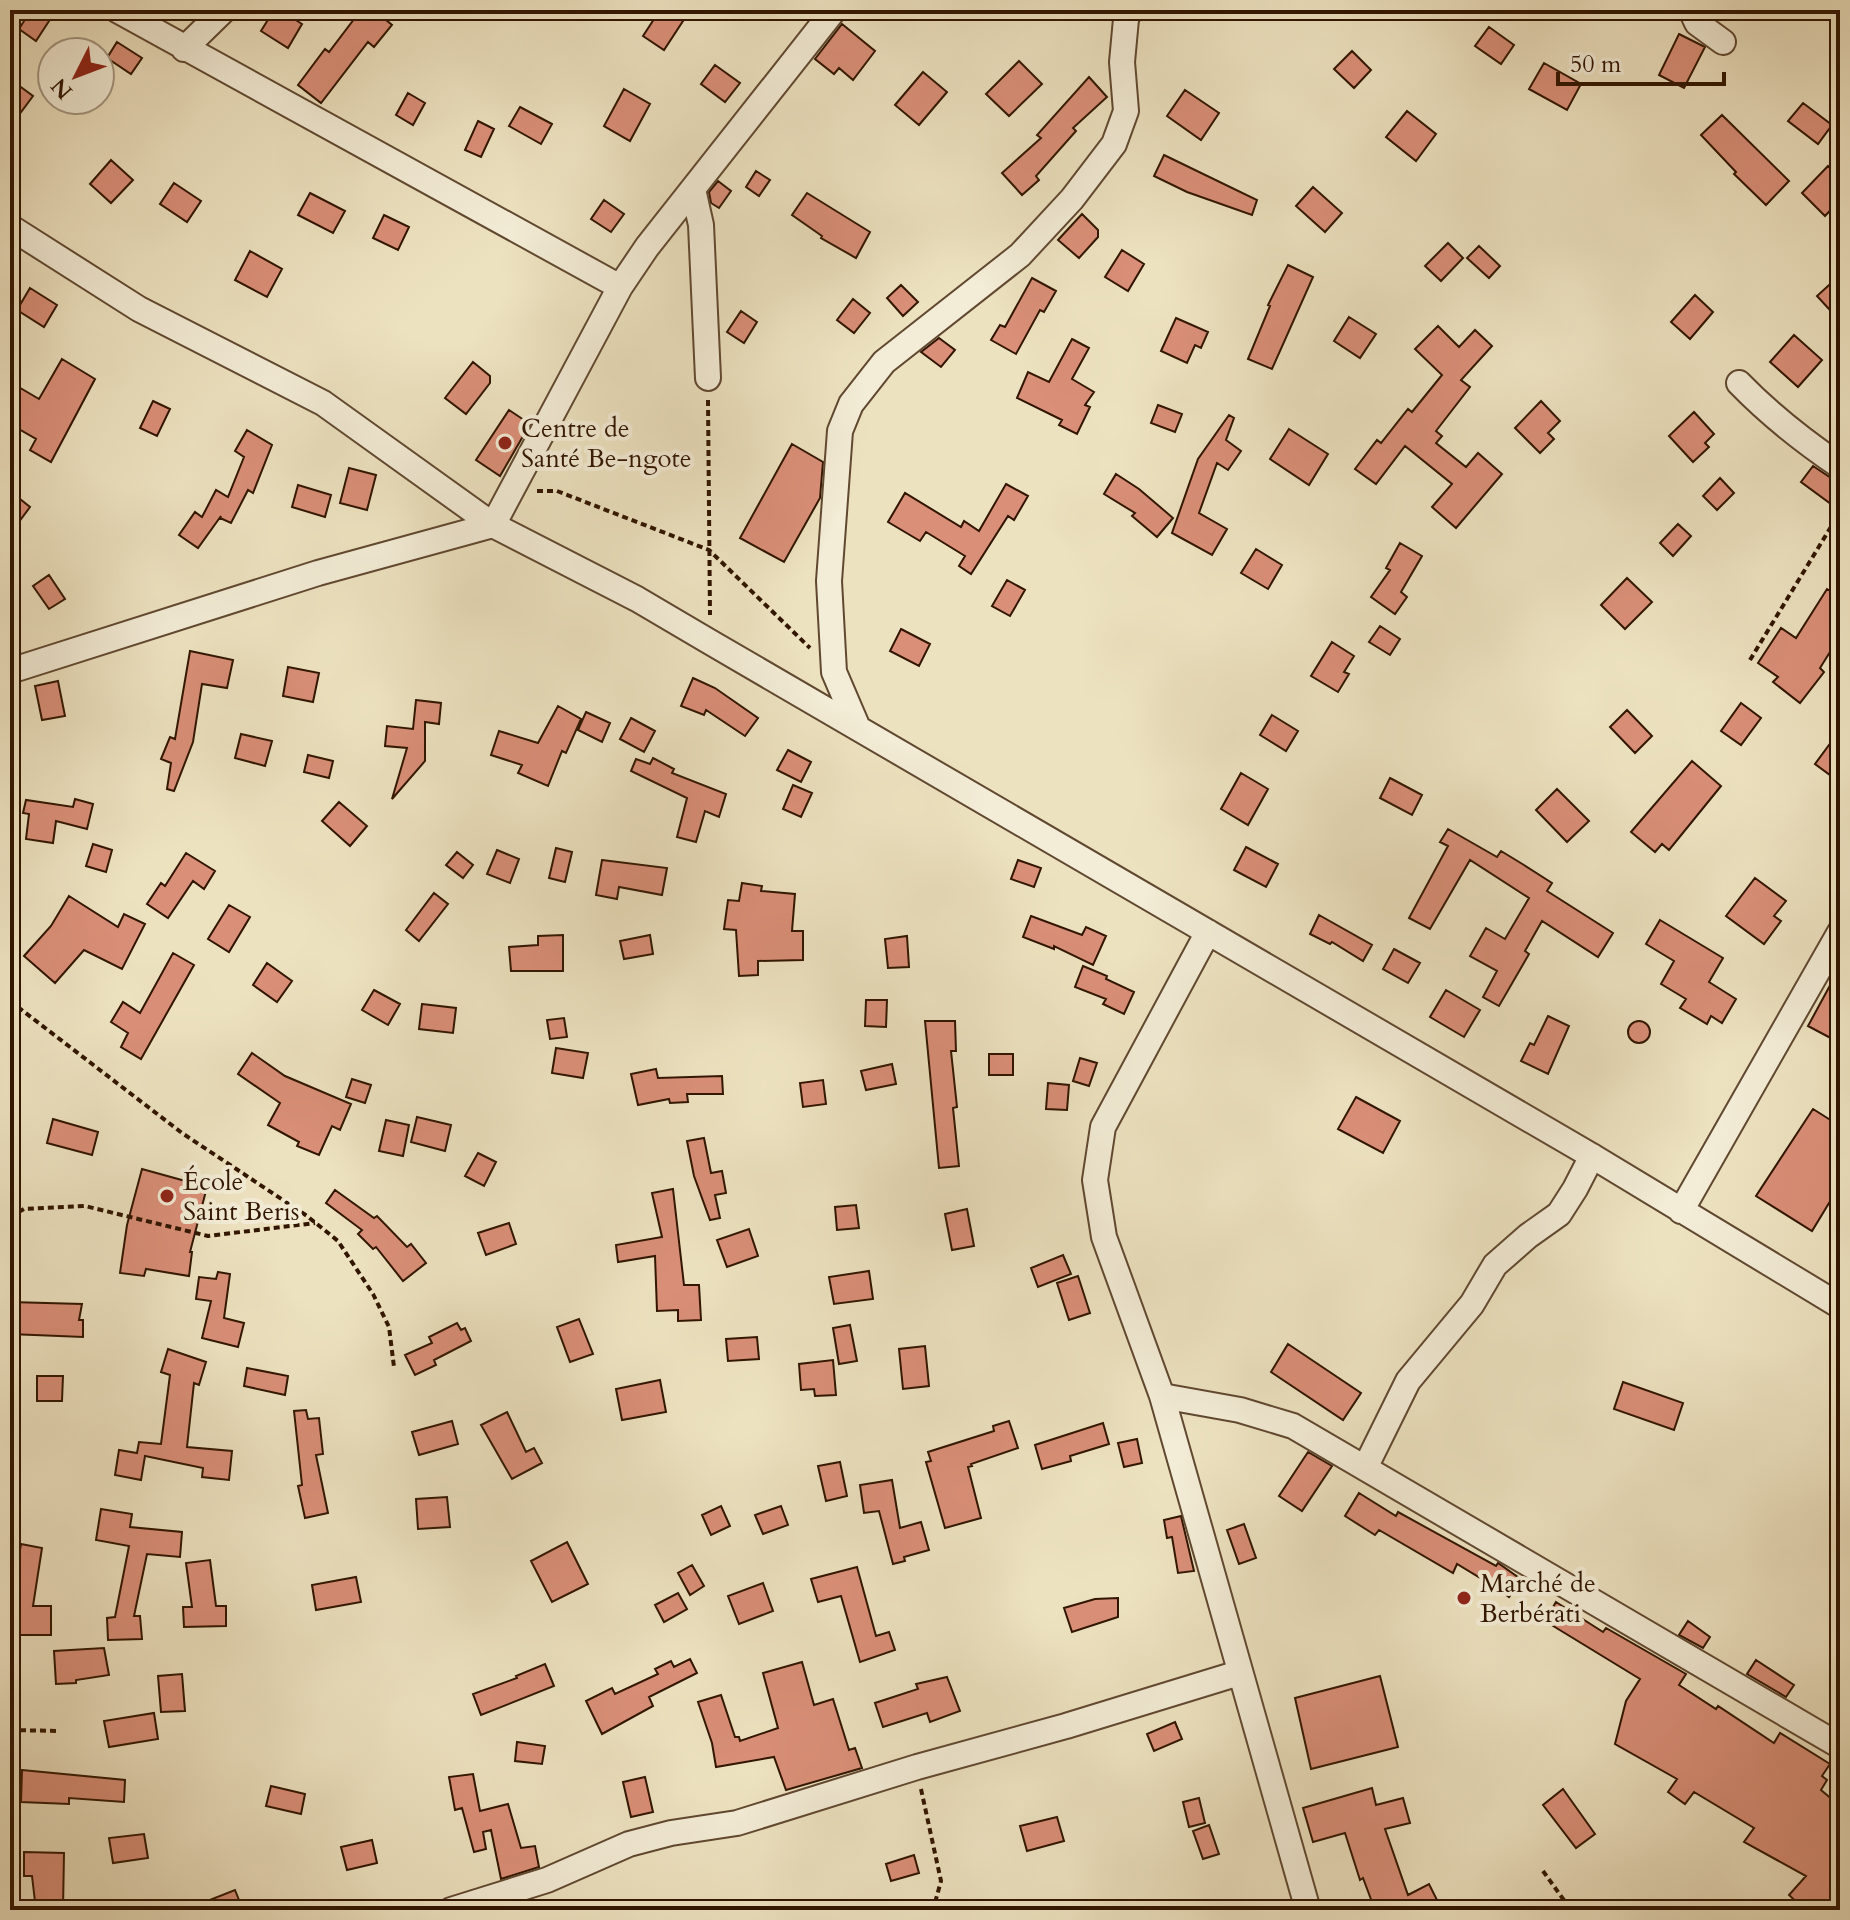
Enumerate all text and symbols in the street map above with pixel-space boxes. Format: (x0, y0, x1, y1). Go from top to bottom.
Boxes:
north arrow (36, 36, 116, 116)
scale bar (1558, 36, 1724, 86)
text: 50 m (1570, 48, 1622, 81)
text: N (44, 72, 79, 106)
place label: Centre de Santé Be-ngote (521, 411, 692, 476)
marker: Centre de Santé Be-ngote (496, 434, 514, 452)
place label: École Saint Beris (183, 1164, 300, 1229)
marker: École Saint Beris (158, 1187, 176, 1205)
place label: Marché de Berbérati (1480, 1566, 1596, 1631)
marker: Marché de Berbérati (1455, 1589, 1473, 1607)

